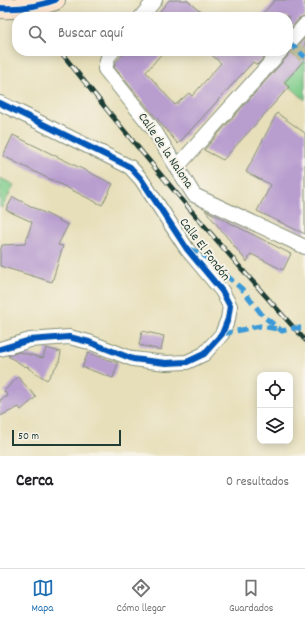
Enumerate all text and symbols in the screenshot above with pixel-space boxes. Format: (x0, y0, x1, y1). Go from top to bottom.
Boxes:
search box (12, 12, 293, 56)
icon: search (26, 23, 48, 45)
text: Buscar aquí (58, 23, 123, 45)
street label: Calle de la Nalona (133, 109, 198, 193)
street label: Calle El Fondón (174, 214, 234, 286)
map controls (257, 372, 293, 444)
button: locate (257, 372, 293, 408)
button: layers (257, 408, 293, 444)
scale bar (12, 428, 121, 447)
text: 50 m (18, 429, 39, 445)
text: Cerca (16, 470, 53, 494)
text: 0 resultados (226, 473, 289, 492)
tab: Mapa (32, 577, 54, 617)
tab: Cómo llegar (117, 577, 166, 617)
tab: Guardados (229, 577, 273, 617)

